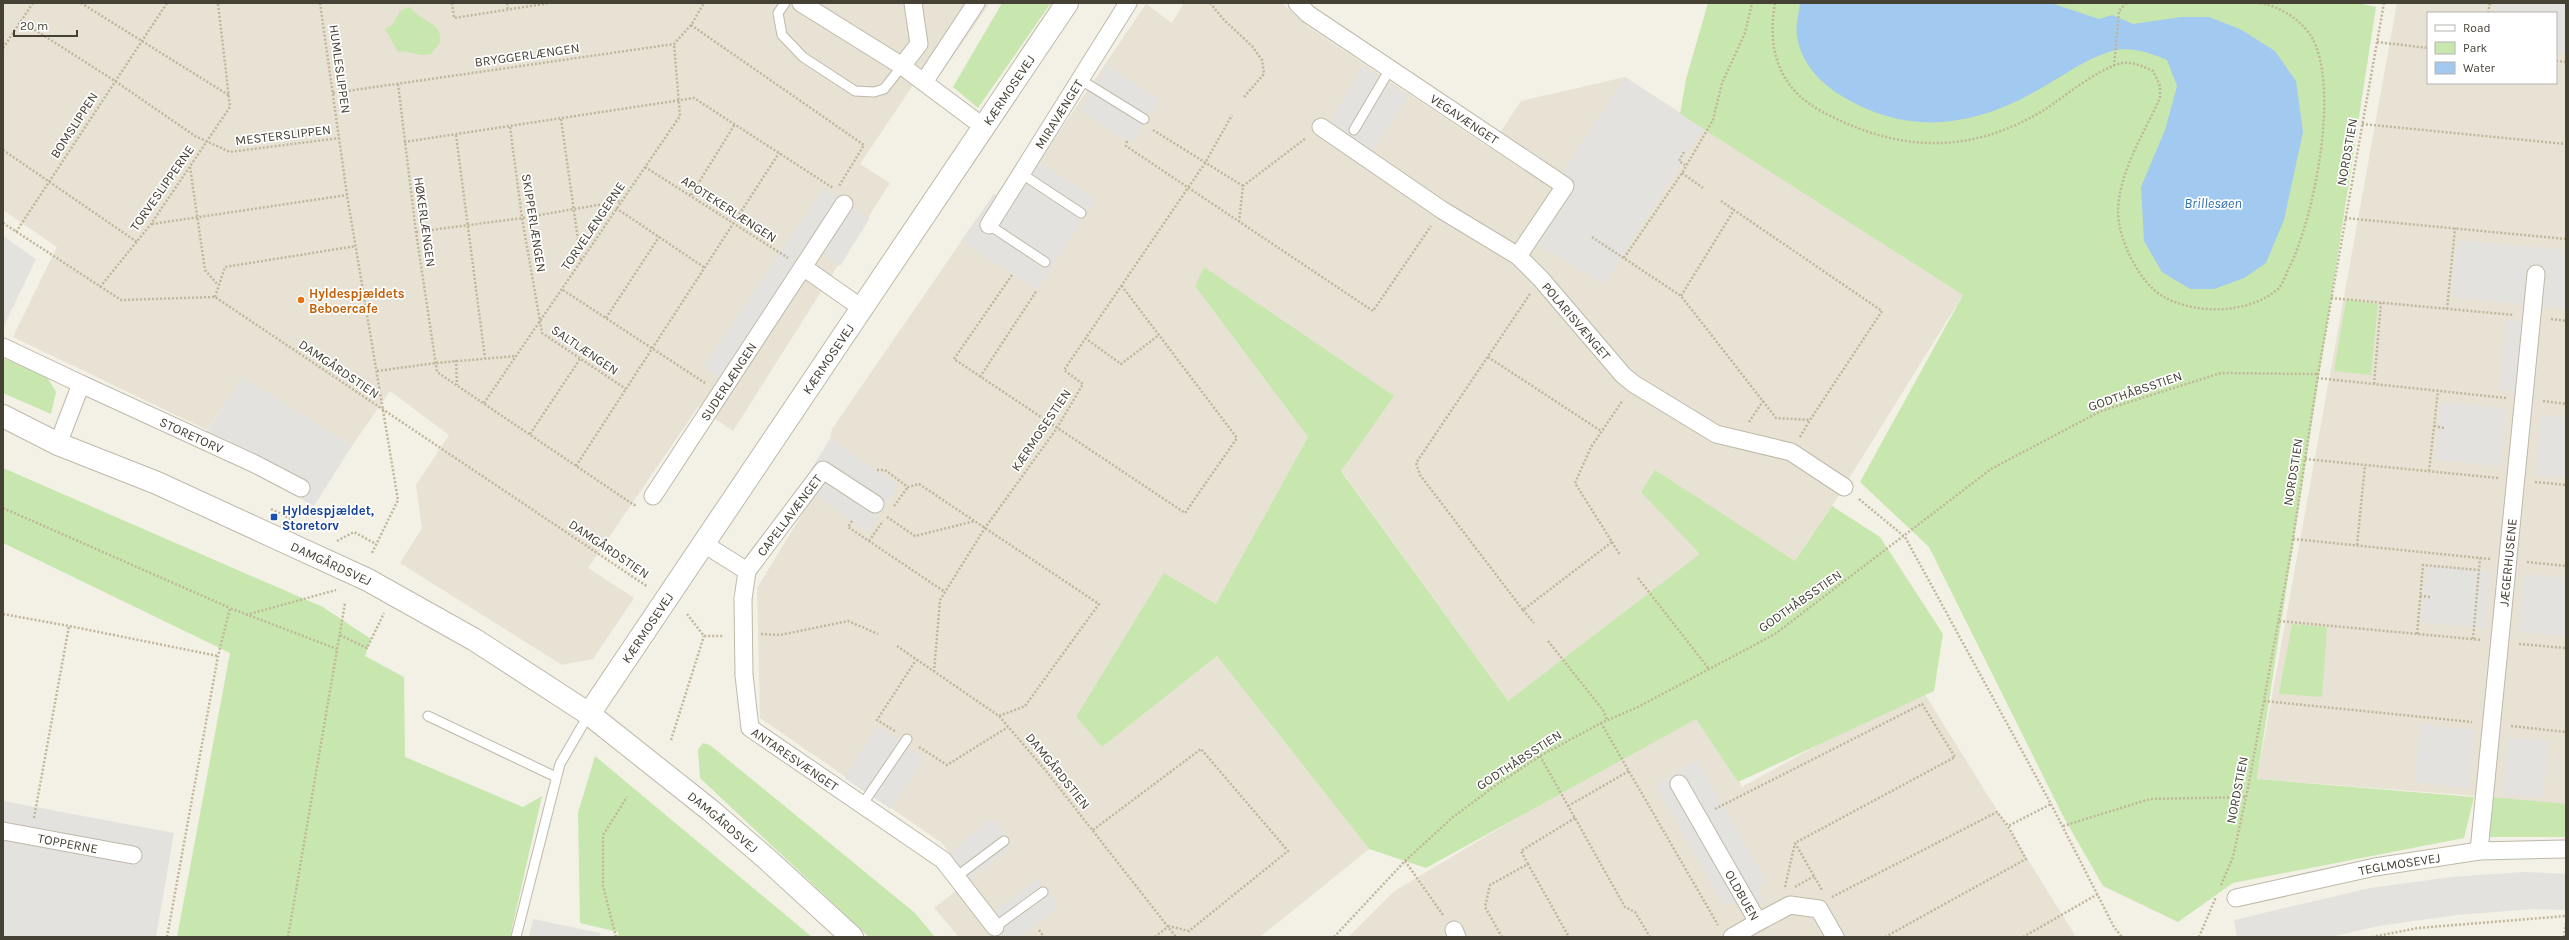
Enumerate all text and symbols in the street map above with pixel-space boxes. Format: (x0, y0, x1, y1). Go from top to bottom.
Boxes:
scale bar (14, 12, 77, 38)
legend (2427, 12, 2557, 84)
text: 20 m (20, 19, 48, 33)
text: Road (2463, 21, 2491, 35)
street label: HUMLESLIPPEN (326, 24, 354, 114)
street label: BRYGGERLÆNGEN (474, 40, 580, 70)
text: Park (2463, 41, 2488, 55)
street label: KÆRMOSEVEJ (980, 52, 1037, 128)
text: Water (2463, 61, 2496, 75)
street label: MIRAVÆNGET (1031, 76, 1086, 151)
street label: BOMSLIPPEN (47, 89, 101, 161)
street label: VEGAVÆNGET (1428, 91, 1502, 147)
street label: NORDSTIEN (2334, 117, 2360, 187)
street label: MESTERSLIPPEN (234, 122, 332, 148)
street label: TORVESLIPPERNE (127, 142, 197, 234)
street label: SKIPPERLÆNGEN (519, 173, 549, 273)
street label: APOTEKERLÆNGEN (679, 173, 779, 245)
street label: HØKERLÆNGEN (411, 176, 439, 268)
street label: TORVELÆNGERNE (558, 179, 628, 273)
water label: Brillesøen (2184, 195, 2242, 212)
street label: POLARISVÆNGET (1539, 279, 1614, 363)
place label: Hyldespjældets Beboercafe (309, 286, 405, 316)
marker: Hyldespjældets Beboercafe (296, 295, 306, 305)
street label: KÆRMOSEVEJ (799, 321, 857, 397)
street label: SALTLÆNGEN (549, 322, 621, 378)
street label: DAMGÅRDSTIEN (296, 336, 383, 401)
street label: SUDERLÆNGEN (697, 339, 759, 423)
street label: GODTHÅBSSTIEN (2086, 367, 2184, 414)
street label: KÆRMOSESTIEN (1008, 386, 1074, 474)
street label: STORETORV (157, 414, 226, 456)
street label: NORDSTIEN (2280, 437, 2306, 507)
street label: CAPELLAVÆNGET (754, 471, 825, 559)
place label: Hyldespjældet, Storetorv (282, 503, 374, 533)
marker: Hyldespjældet, Storetorv (269, 512, 279, 522)
street label: DAMGÅRDSTIEN (566, 516, 653, 581)
street label: JÆGERHUSENE (2496, 518, 2519, 607)
street label: DAMGÅRDSVEJ (289, 538, 375, 588)
street label: GODTHÅBSSTIEN (1755, 566, 1845, 635)
street label: KÆRMOSEVEJ (618, 590, 676, 666)
street label: ANTARESVÆNGET (749, 724, 842, 794)
street label: GODTHÅBSSTIEN (1473, 726, 1564, 793)
street label: DAMGÅRDSTIEN (1023, 729, 1094, 812)
street label: NORDSTIEN (2223, 755, 2251, 825)
street label: DAMGÅRDSVEJ (685, 788, 761, 856)
street label: TOPPERNE (37, 830, 99, 856)
street label: TEGLMOSEVEJ (2357, 850, 2441, 878)
street label: OLDBUEN (1722, 867, 1763, 923)

